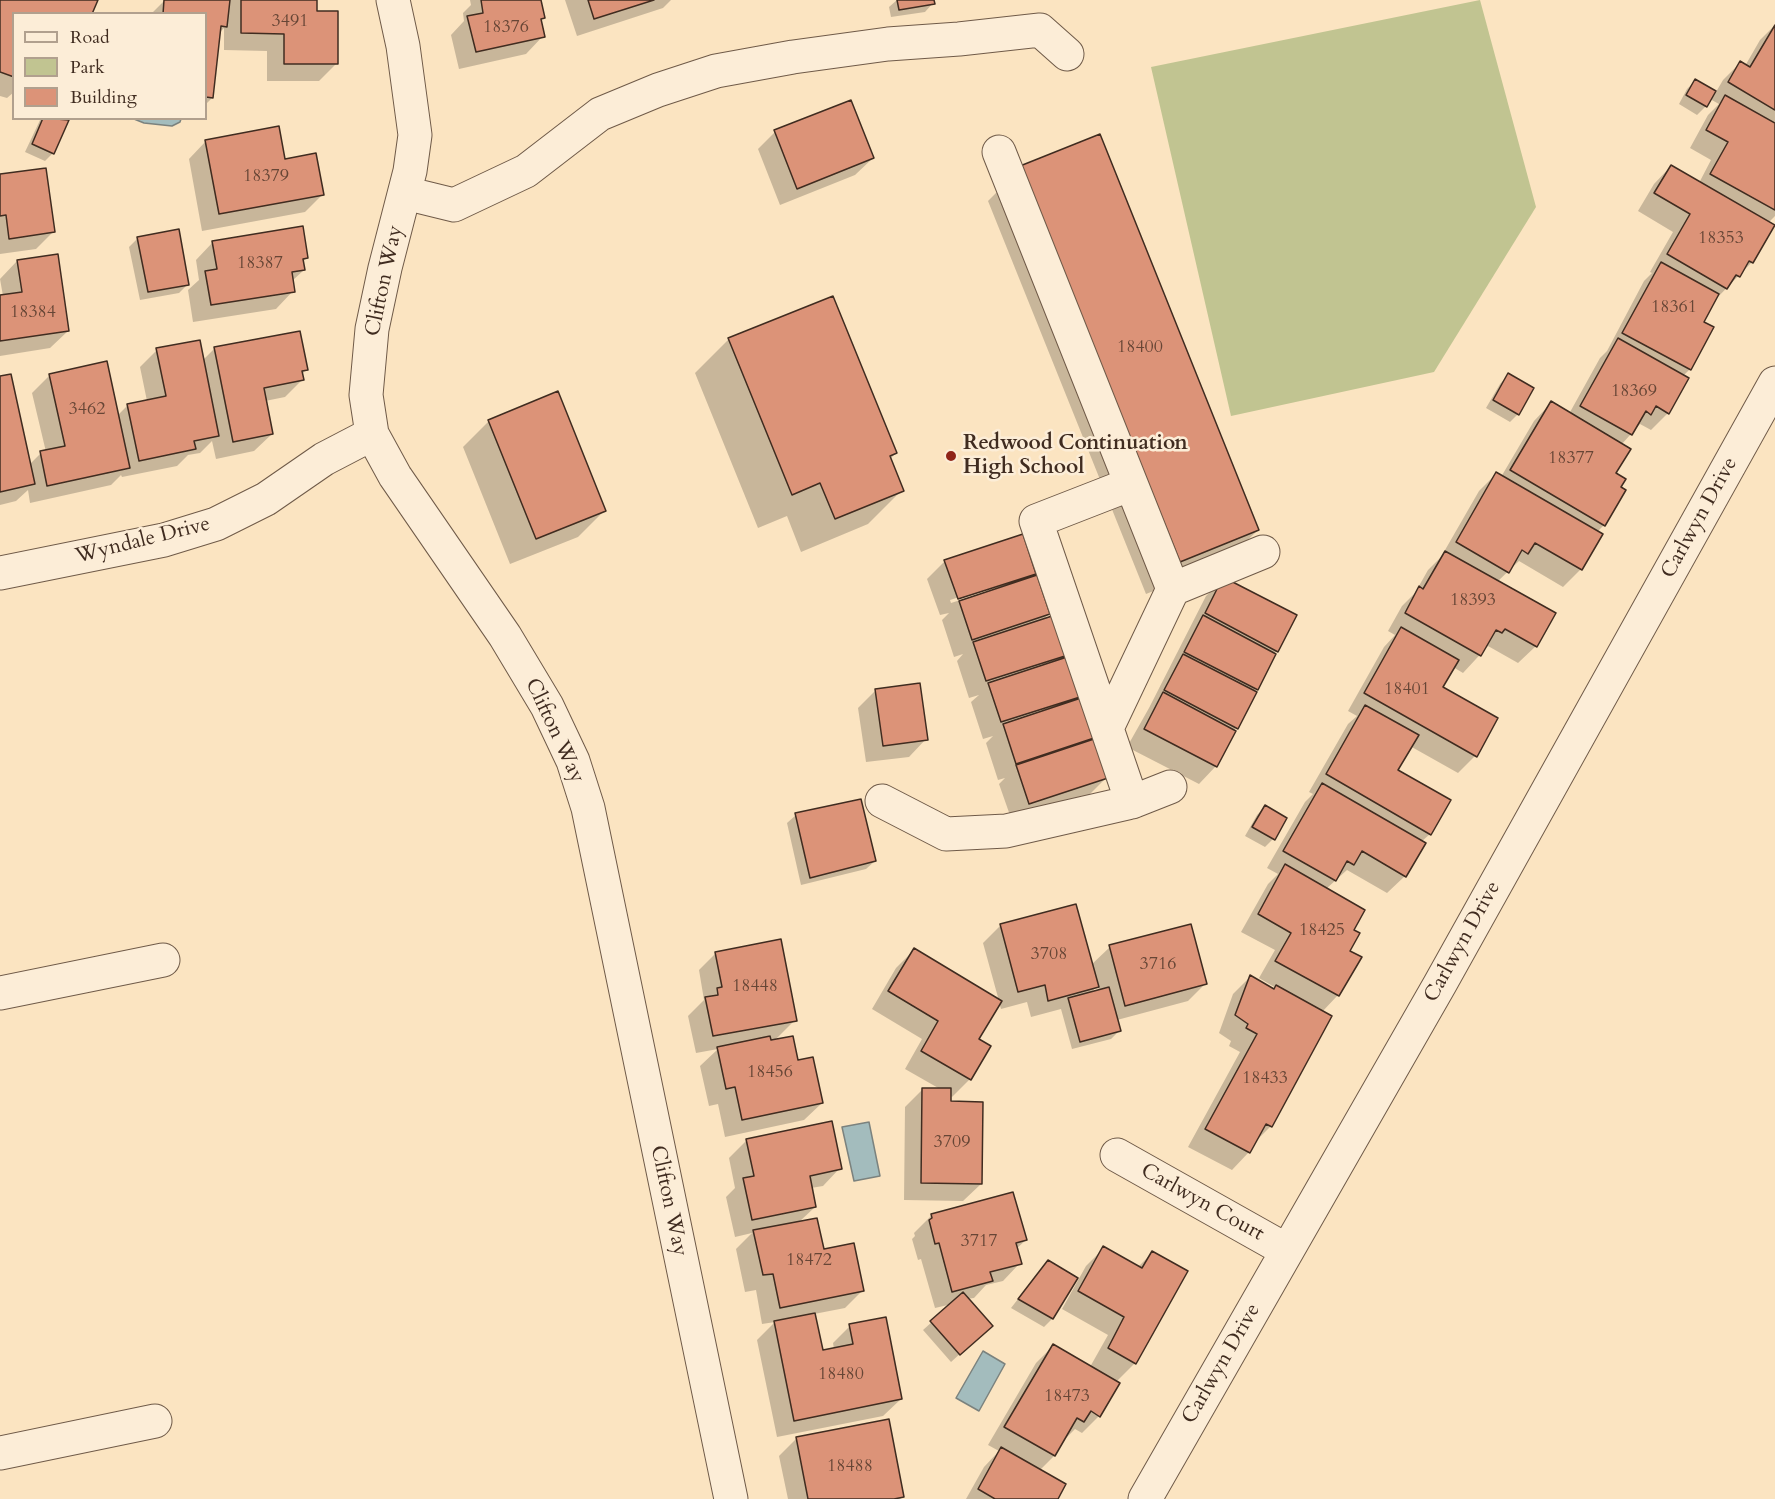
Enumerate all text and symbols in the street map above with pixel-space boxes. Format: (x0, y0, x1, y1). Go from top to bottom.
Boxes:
house number: 3491 (272, 11, 308, 33)
legend (12, 12, 207, 120)
house number: 18376 (483, 17, 529, 39)
text: Road (70, 25, 110, 50)
text: Park (70, 55, 105, 80)
text: Building (70, 85, 137, 110)
house number: 18379 (243, 166, 289, 188)
street label: Clifton Way (361, 223, 409, 339)
house number: 18353 (1698, 228, 1744, 250)
house number: 18387 (237, 253, 283, 275)
house number: 18361 (1651, 297, 1697, 319)
house number: 18384 (10, 302, 56, 324)
house number: 18400 (1117, 337, 1163, 359)
house number: 18369 (1611, 381, 1657, 403)
house number: 3462 (69, 399, 105, 421)
place label: Redwood Continuation High School (963, 431, 1188, 481)
house number: 18377 (1548, 448, 1594, 470)
marker: Redwood Continuation High School (944, 449, 958, 463)
street label: Carlwyn Drive (1656, 453, 1744, 583)
street label: Wyndale Drive (73, 512, 213, 570)
house number: 18393 (1450, 590, 1496, 612)
street label: Clifton Way (519, 675, 589, 787)
house number: 18401 (1384, 679, 1430, 701)
street label: Carlwyn Drive (1419, 877, 1507, 1007)
house number: 18425 (1299, 920, 1345, 942)
house number: 3708 (1031, 944, 1067, 966)
house number: 3716 (1140, 954, 1176, 976)
house number: 18448 (732, 976, 778, 998)
house number: 18456 (747, 1062, 793, 1084)
house number: 18433 (1242, 1068, 1288, 1090)
house number: 3709 (934, 1132, 970, 1154)
street label: Clifton Way (644, 1143, 692, 1259)
street label: Carlwyn Court (1136, 1159, 1268, 1247)
house number: 3717 (961, 1231, 997, 1253)
house number: 18472 (786, 1250, 832, 1272)
street label: Carlwyn Drive (1177, 1299, 1267, 1429)
house number: 18480 (818, 1364, 864, 1386)
house number: 18473 (1044, 1386, 1090, 1408)
house number: 18488 (827, 1456, 873, 1478)

